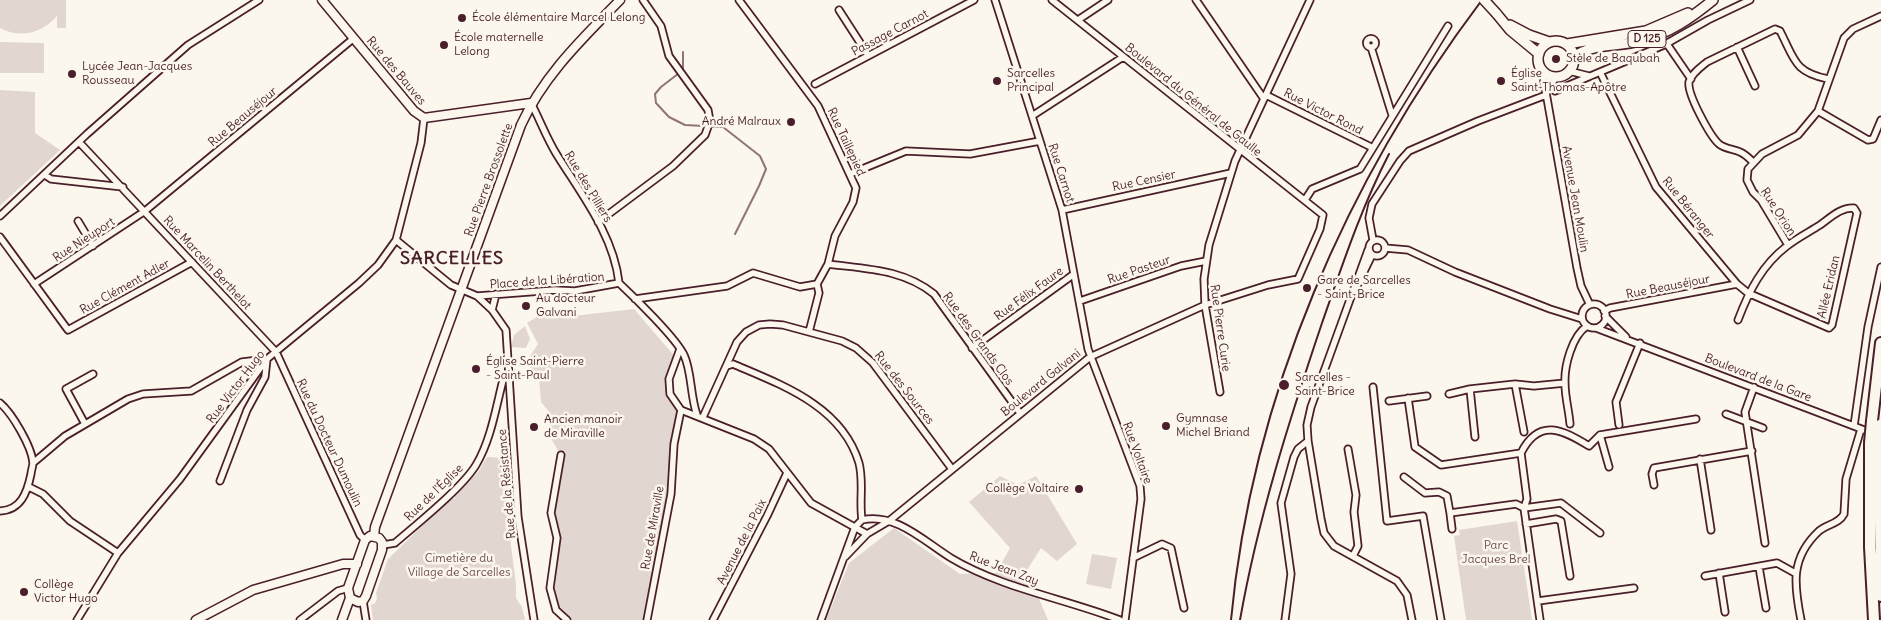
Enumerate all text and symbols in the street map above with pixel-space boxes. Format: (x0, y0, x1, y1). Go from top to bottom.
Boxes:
street label: Passage Carnot (849, 7, 931, 59)
place label: École élémentaire Marcel Lelong (472, 11, 645, 25)
marker: École élémentaire Marcel Lelong (456, 12, 468, 24)
road number: D 125 (1628, 30, 1666, 48)
place label: École maternelle Lelong (454, 31, 544, 59)
street label: Rue des Bauves (363, 34, 429, 108)
marker: École maternelle Lelong (438, 39, 450, 51)
street label: Boulevard du Général de Gaulle (1122, 40, 1264, 160)
place label: Stèle de Baqubah (1566, 52, 1660, 66)
marker: Stèle de Baqubah (1550, 53, 1562, 65)
place label: Lycée Jean-Jacques Rousseau (82, 60, 192, 88)
place label: Sarcelles Principal (1007, 67, 1055, 95)
place label: Église Saint-Thomas-Apôtre (1511, 67, 1626, 95)
marker: Lycée Jean-Jacques Rousseau (66, 68, 78, 80)
marker: Sarcelles Principal (991, 75, 1003, 87)
marker: Église Saint-Thomas-Apôtre (1495, 75, 1507, 87)
street label: Rue Beauséjour (206, 84, 280, 150)
street label: Rue Victor Rond (1281, 86, 1365, 138)
street label: Rue Taillepied (824, 106, 868, 178)
place label: André Malraux (702, 115, 781, 129)
marker: André Malraux (785, 116, 797, 128)
street label: Rue Pierre Brossolette (462, 121, 516, 239)
street label: Rue Carnot (1045, 142, 1077, 204)
street label: Avenue Jean Moulin (1559, 145, 1591, 253)
street label: Rue des Pilliers (561, 149, 615, 225)
street label: Rue Censier (1111, 167, 1177, 195)
street label: Rue Béranger (1659, 174, 1717, 242)
street label: Rue Orion (1757, 185, 1799, 239)
street label: Rue Marcelin Berthelot (160, 213, 254, 313)
street label: Rue Nieuport (50, 215, 118, 265)
district label: SARCELLES (399, 248, 505, 270)
street label: Rue Pasteur (1106, 253, 1172, 287)
street label: Allée Eridan (1815, 254, 1843, 320)
street label: Rue Clément Adler (78, 256, 172, 318)
street label: Rue Félix Faure (992, 264, 1066, 324)
street label: Place de la Libération (489, 270, 605, 292)
street label: Rue Beauséjour (1625, 272, 1711, 302)
place label: Gare de Sarcelles - Saint-Brice (1317, 274, 1411, 302)
marker: Gare de Sarcelles - Saint-Brice (1301, 282, 1313, 294)
street label: Rue Pierre Curie (1207, 284, 1233, 372)
street label: Rue des Grands Clos (940, 290, 1016, 388)
place label: Au docteur Galvani (536, 292, 596, 320)
marker: Au docteur Galvani (520, 300, 532, 312)
street label: Boulevard Galvani (998, 346, 1084, 420)
street label: Rue Victor Hugo (204, 348, 268, 426)
street label: Rue des Sources (871, 349, 937, 427)
street label: Boulevard de la Gare (1703, 351, 1813, 405)
place label: Église Saint-Pierre - Saint-Paul (486, 355, 584, 383)
marker: Église Saint-Pierre - Saint-Paul (470, 363, 482, 375)
place label: Sarcelles - Saint-Brice (1295, 371, 1355, 399)
street label: Rue du Docteur Dumoulin (293, 377, 365, 509)
marker: Sarcelles - Saint-Brice (1277, 378, 1291, 392)
place label: Gymnase Michel Briand (1176, 412, 1250, 440)
place label: Ancien manoir de Miraville (544, 413, 622, 441)
street label: Rue Voltaire (1119, 420, 1155, 486)
marker: Gymnase Michel Briand (1160, 420, 1172, 432)
marker: Ancien manoir de Miraville (528, 421, 540, 433)
street label: Rue de la Résistance (495, 428, 519, 540)
street label: Rue de l'Église (402, 461, 466, 525)
place label: Collège Voltaire (986, 482, 1069, 496)
marker: Collège Voltaire (1073, 483, 1085, 495)
street label: Rue de Miraville (639, 485, 667, 571)
street label: Avenue de la Paix (714, 497, 770, 587)
park label: Parc Jacques Brel (1462, 539, 1530, 567)
street label: Rue Jean Zay (967, 549, 1041, 589)
park label: Cimetière du Village de Sarcelles (408, 552, 510, 580)
place label: Collège Victor Hugo (34, 578, 98, 606)
marker: Collège Victor Hugo (18, 586, 30, 598)

